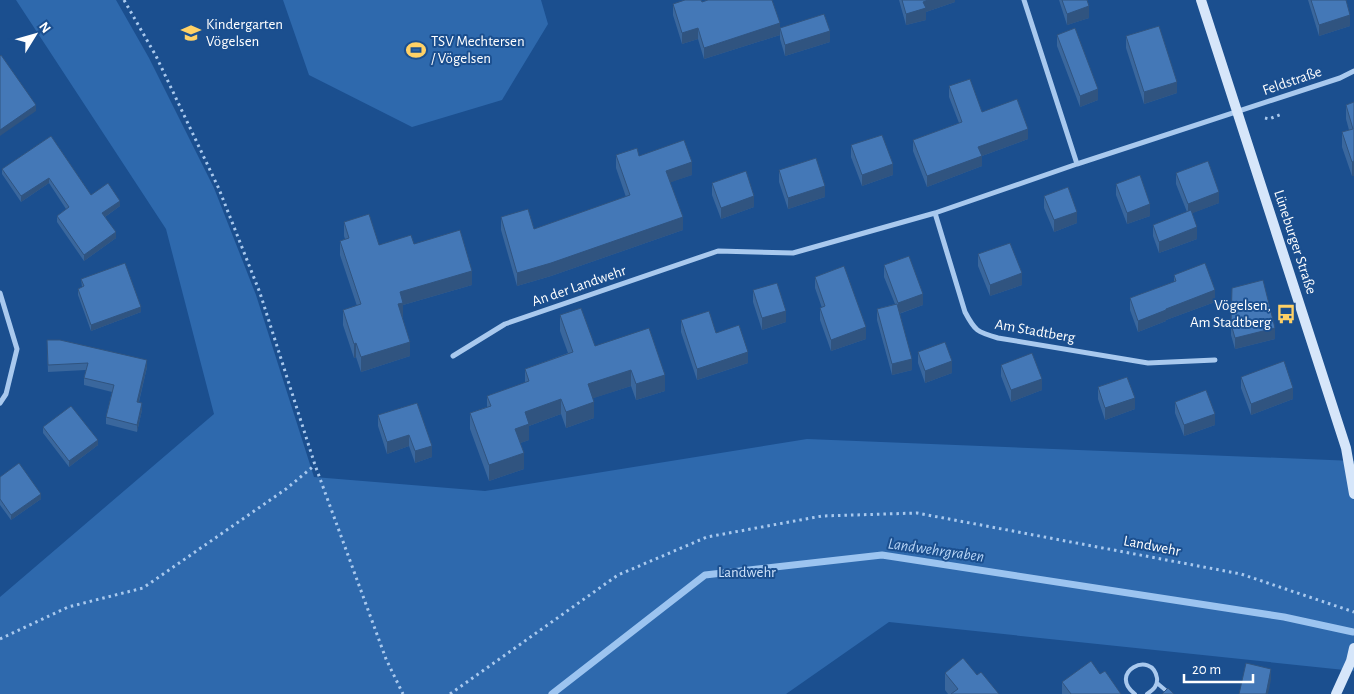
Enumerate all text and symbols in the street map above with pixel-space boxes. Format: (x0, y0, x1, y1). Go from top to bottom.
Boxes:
north arrow (10, 10, 60, 60)
place label: Kindergarten Vögelsen (206, 17, 283, 49)
text: N (36, 20, 53, 36)
school or university icon: Kindergarten Vögelsen (180, 22, 202, 44)
place label: TSV Mechtersen / Vögelsen (431, 34, 525, 66)
sports icon: TSV Mechtersen / Vögelsen (405, 39, 427, 61)
street label: Feldstraße (1260, 64, 1324, 98)
street label: Lüneburger Straße (1271, 188, 1319, 296)
street label: An der Landwehr (530, 263, 628, 309)
place label: Vögelsen, Am Stadtberg (1190, 298, 1272, 330)
bus stop icon: Vögelsen, Am Stadtberg (1275, 303, 1297, 325)
street label: Am Stadtberg (994, 317, 1077, 346)
street label: Landwehr (1122, 533, 1182, 559)
water label: Landwehrgraben (887, 535, 985, 565)
park label: Landwehr (718, 565, 776, 580)
scale bar (1184, 652, 1253, 684)
text: 20 m (1192, 662, 1221, 677)

